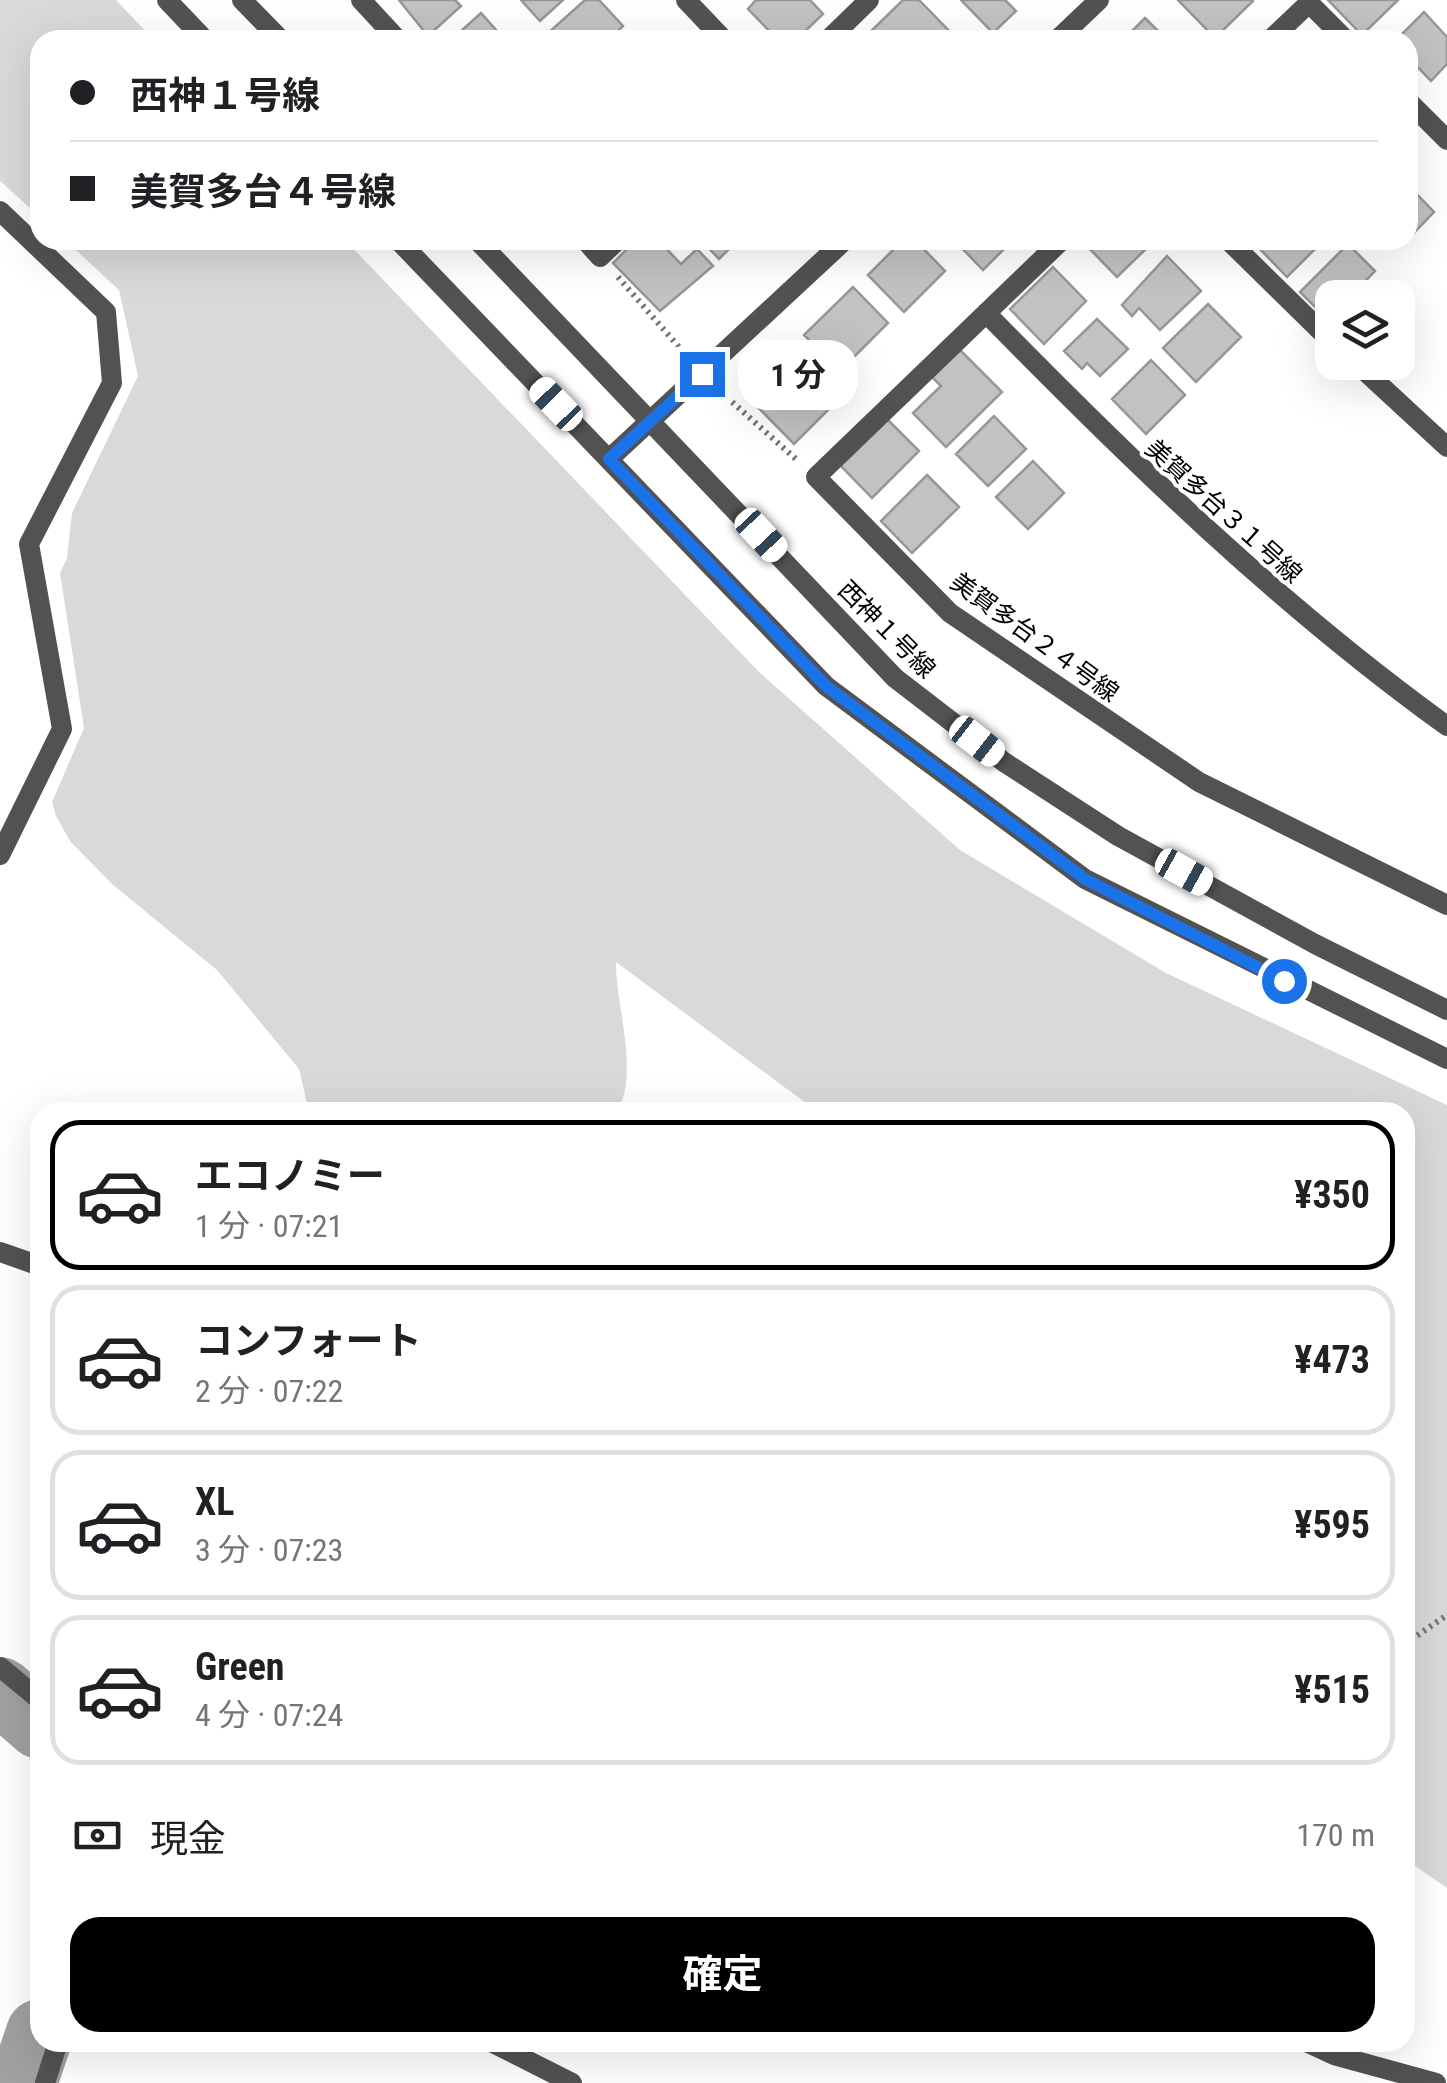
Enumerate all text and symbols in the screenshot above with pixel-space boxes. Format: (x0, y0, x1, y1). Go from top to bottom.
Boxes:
text: 西神１号線 (130, 74, 320, 118)
text: 美賀多台４号線 (130, 170, 396, 214)
map controls (1315, 280, 1415, 380)
button: layers (1315, 280, 1415, 380)
callout: 1 分 (737, 339, 857, 409)
route end (680, 352, 725, 397)
text: 1 分 (770, 356, 826, 394)
car (524, 372, 588, 436)
street label: 美賀多台３１号線 (1140, 434, 1308, 589)
car (730, 503, 792, 567)
street label: 美賀多台２４号線 (945, 567, 1124, 708)
street label: 西神１号線 (832, 575, 941, 684)
car (944, 711, 1010, 771)
car (1150, 844, 1218, 900)
route start (1262, 959, 1307, 1004)
icon: car (75, 1150, 165, 1240)
text: エコノミー (195, 1154, 385, 1198)
text: ¥350 (1294, 1173, 1370, 1217)
text: 1 分 · 07:21 (195, 1207, 343, 1245)
icon: car (75, 1315, 165, 1405)
text: コンフォート (195, 1319, 422, 1363)
text: ¥473 (1294, 1338, 1370, 1382)
text: 2 分 · 07:22 (195, 1372, 343, 1410)
icon: car (75, 1480, 165, 1570)
text: XL (195, 1480, 234, 1524)
text: ¥595 (1294, 1503, 1370, 1547)
text: 3 分 · 07:23 (195, 1531, 343, 1569)
icon: car (75, 1645, 165, 1735)
text: Green (195, 1645, 285, 1689)
text: ¥515 (1294, 1668, 1370, 1712)
text: 4 分 · 07:24 (195, 1696, 343, 1734)
icon: cash (70, 1808, 125, 1863)
text: 170 m (1296, 1816, 1375, 1854)
text: 現金 (150, 1817, 226, 1861)
button: 確定 (70, 1917, 1375, 2032)

